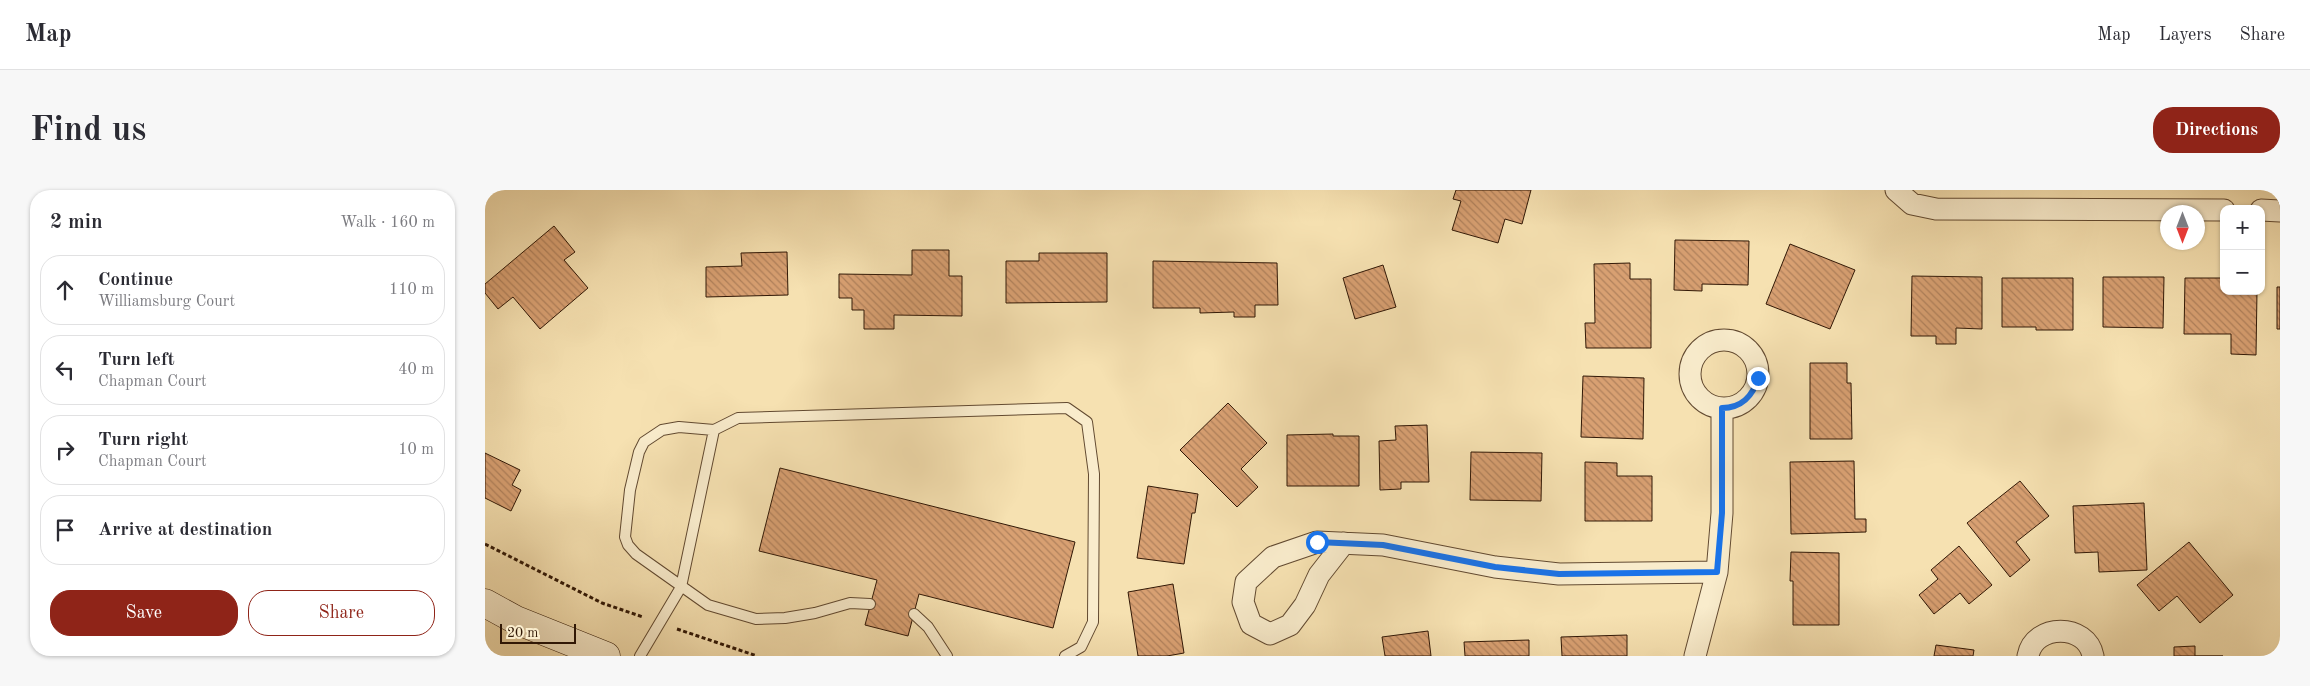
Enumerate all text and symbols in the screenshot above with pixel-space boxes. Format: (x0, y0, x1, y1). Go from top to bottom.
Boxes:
text: Map (25, 23, 72, 47)
text: Map (2097, 26, 2131, 44)
text: Layers (2159, 26, 2211, 44)
text: Share (2239, 26, 2285, 44)
button: Directions (2153, 107, 2280, 153)
text: Find us (30, 113, 146, 148)
north arrow (2160, 205, 2205, 250)
map controls (2220, 205, 2265, 295)
button: + (2220, 205, 2265, 250)
text: 2 min (50, 212, 103, 233)
text: Walk · 160 m (340, 215, 435, 231)
button: − (2220, 250, 2265, 295)
text: Continue (98, 271, 173, 290)
icon: ahead (51, 276, 79, 304)
text: 110 m (389, 282, 434, 298)
text: Williamsburg Court (98, 294, 235, 310)
text: Turn left (98, 351, 175, 370)
icon: left (51, 356, 79, 384)
text: 40 m (398, 362, 434, 378)
route end (1747, 367, 1770, 390)
text: Chapman Court (98, 374, 207, 390)
text: Turn right (98, 431, 188, 450)
icon: right (51, 436, 79, 464)
text: 10 m (398, 442, 434, 458)
text: Chapman Court (98, 454, 207, 470)
icon: arrive (51, 516, 79, 544)
text: Arrive at destination (98, 521, 272, 540)
route start (1306, 531, 1329, 554)
button: Save (50, 590, 238, 636)
button: Share (248, 590, 435, 636)
scale bar (500, 621, 576, 644)
text: 20 m (507, 626, 538, 640)

